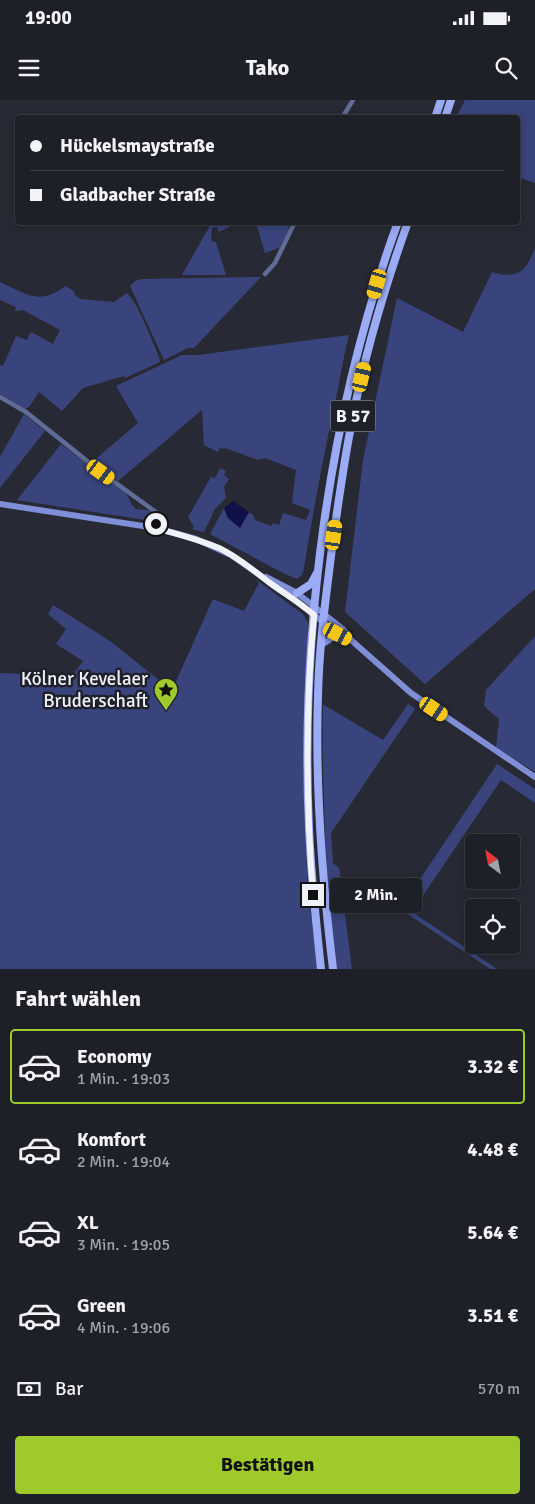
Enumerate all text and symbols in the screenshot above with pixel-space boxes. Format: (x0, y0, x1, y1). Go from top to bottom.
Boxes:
text: 19:00 (25, 6, 72, 30)
icon: menu (15, 54, 43, 82)
text: Tako (246, 54, 289, 81)
icon: search (492, 54, 520, 82)
text: Hückelsmaystraße (60, 134, 215, 158)
text: Gladbacher Straße (60, 183, 215, 207)
car (365, 268, 388, 300)
car (351, 361, 372, 393)
road number: B 57 (330, 400, 376, 432)
car (84, 457, 117, 487)
route start (145, 513, 167, 535)
car (324, 519, 343, 551)
car (321, 621, 354, 647)
place label: Kölner Kevelaer Bruderschaft (21, 667, 148, 713)
place icon: Kölner Kevelaer Bruderschaft (153, 677, 179, 711)
car (417, 694, 450, 724)
north arrow (465, 834, 520, 889)
map controls (465, 834, 520, 954)
callout: 2 Min. (330, 878, 423, 912)
route end (302, 884, 324, 906)
text: 2 Min. (354, 885, 398, 905)
button: locate (465, 899, 520, 954)
text: Fahrt wählen (15, 985, 141, 1012)
icon: car (17, 1044, 62, 1089)
text: Economy (77, 1045, 151, 1069)
text: 3.32 € (467, 1055, 518, 1079)
text: 1 Min. · 19:03 (77, 1069, 170, 1089)
icon: car (17, 1127, 62, 1172)
text: Komfort (77, 1128, 146, 1152)
text: 4.48 € (467, 1138, 518, 1162)
text: 2 Min. · 19:04 (77, 1152, 170, 1172)
icon: car (17, 1210, 62, 1255)
text: XL (77, 1211, 99, 1235)
text: 5.64 € (467, 1221, 518, 1245)
text: 3 Min. · 19:05 (77, 1235, 170, 1255)
icon: car (17, 1293, 62, 1338)
text: Green (77, 1294, 126, 1318)
text: 3.51 € (467, 1304, 518, 1328)
text: 4 Min. · 19:06 (77, 1318, 170, 1338)
icon: cash (15, 1375, 43, 1403)
text: Bar (55, 1377, 83, 1401)
text: 570 m (478, 1379, 520, 1399)
button: Bestätigen (15, 1436, 520, 1494)

